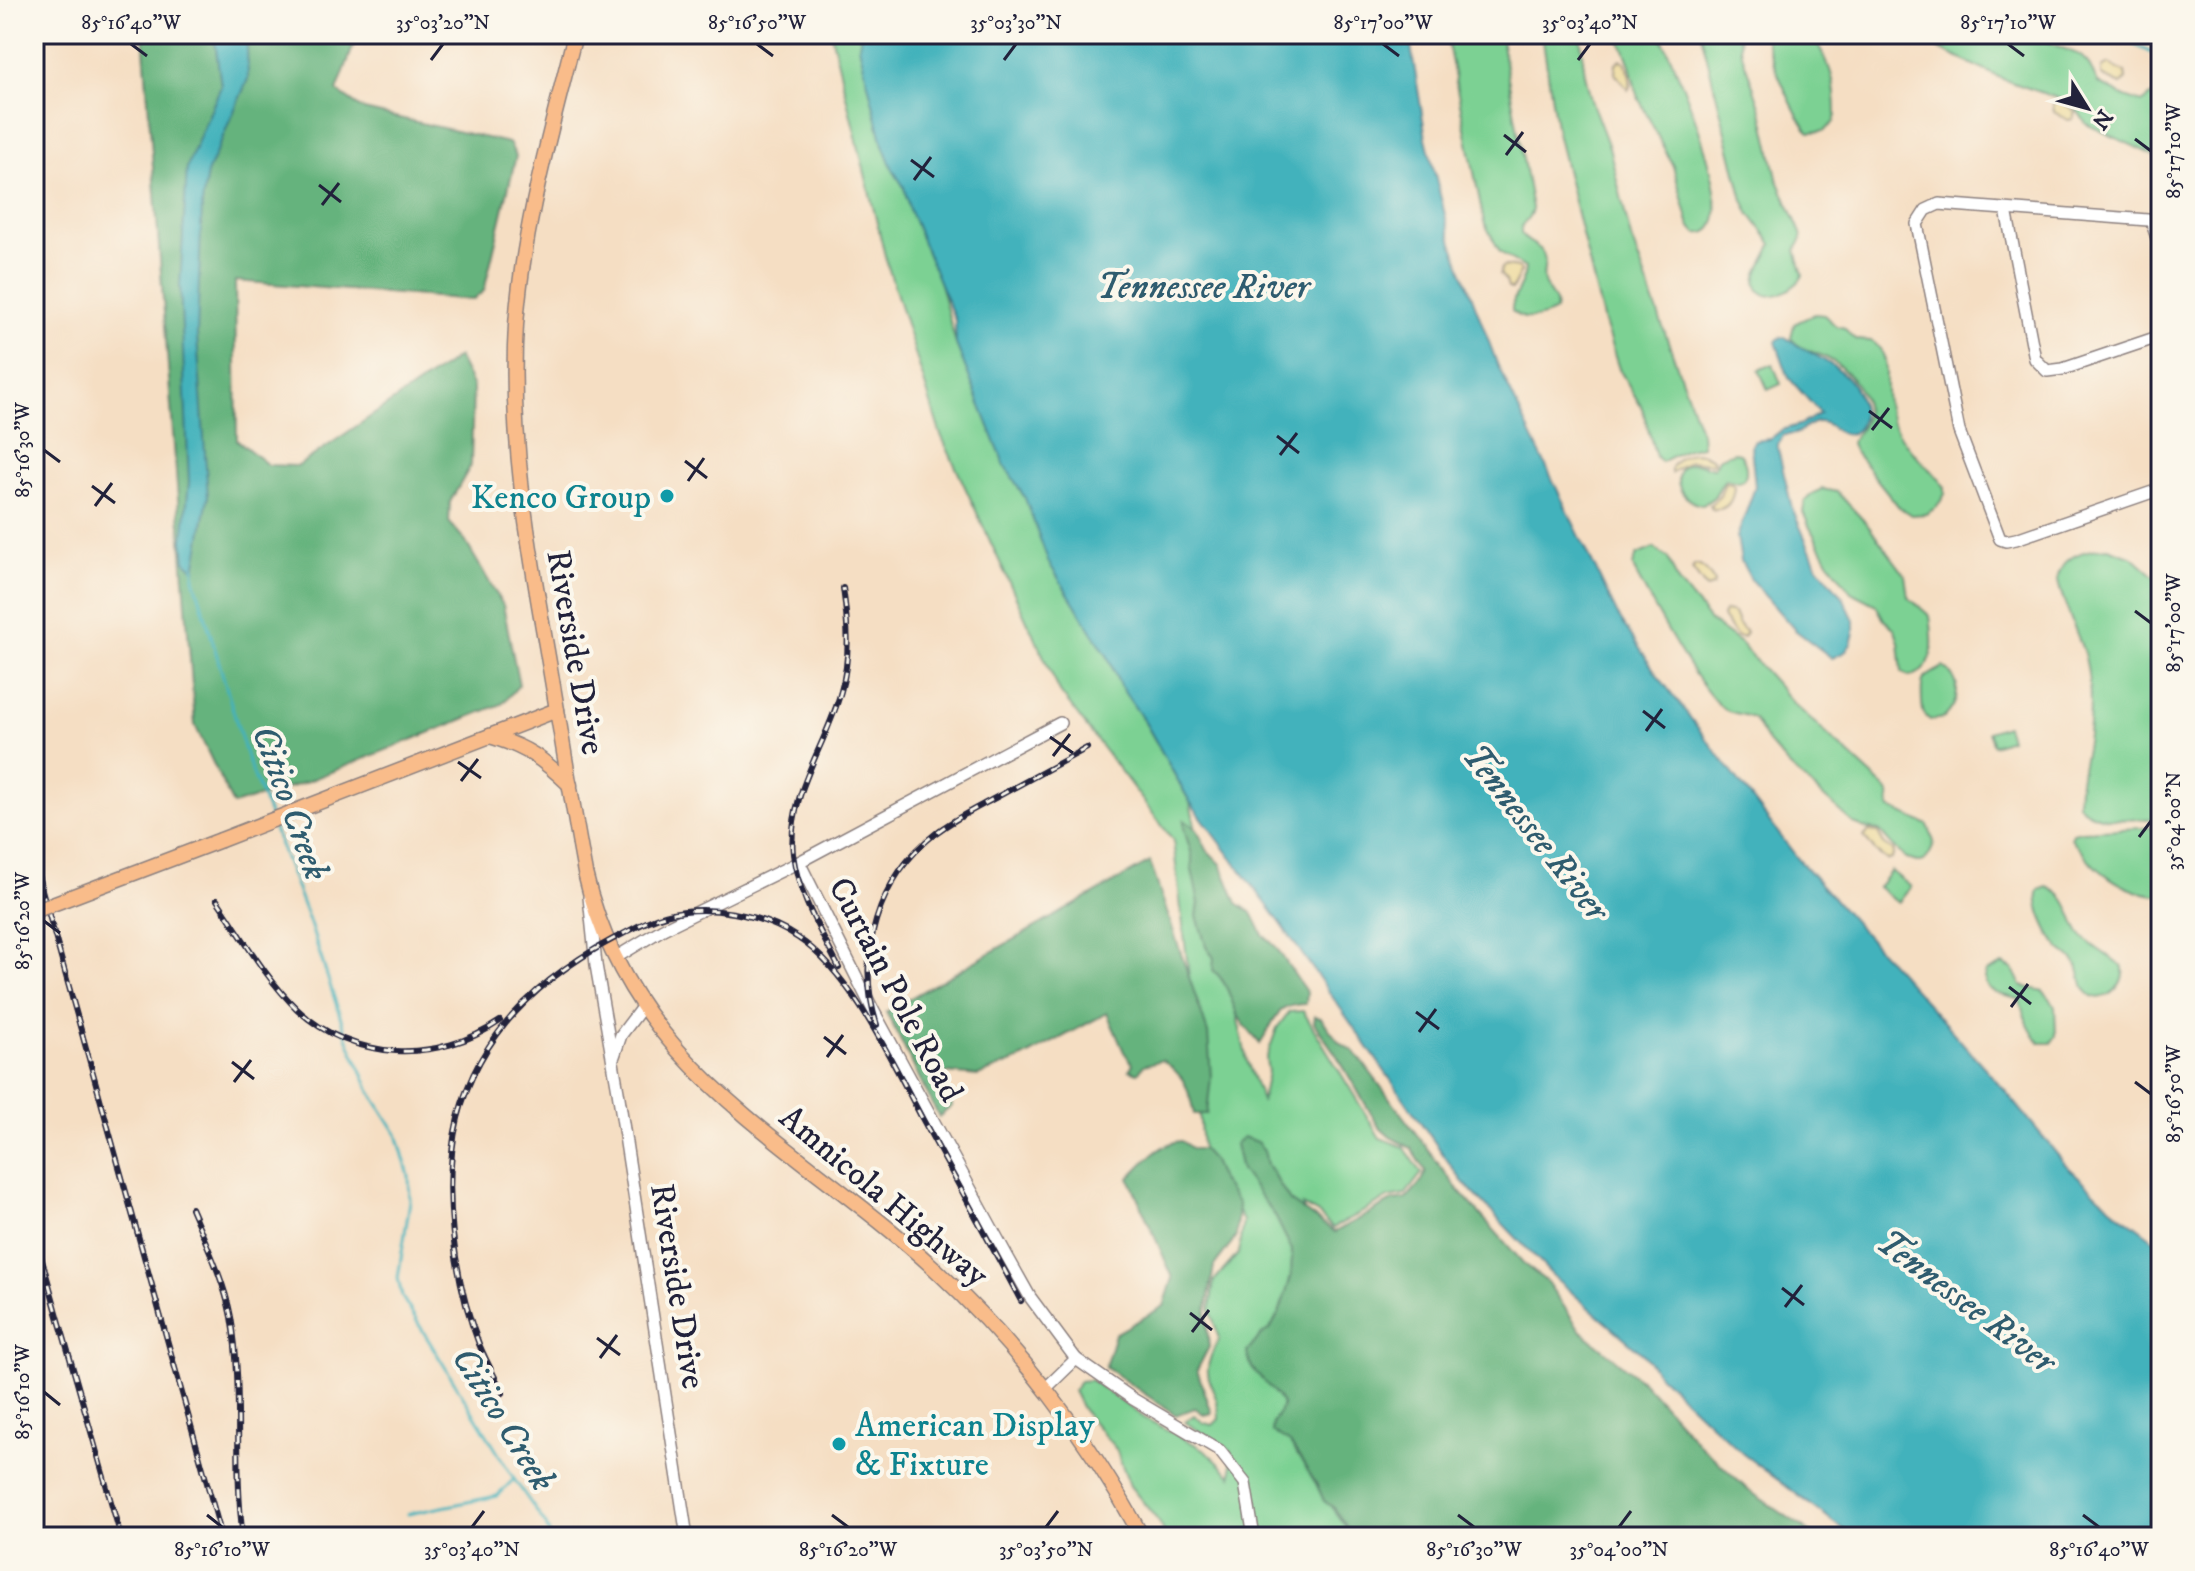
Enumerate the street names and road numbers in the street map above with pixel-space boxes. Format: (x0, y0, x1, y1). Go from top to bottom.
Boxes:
street label: Riverside Drive (536, 547, 614, 758)
street label: Curtain Pole Road (818, 870, 972, 1109)
street label: Amnicola Highway (771, 1097, 998, 1297)
street label: Riverside Drive (640, 1181, 714, 1392)

